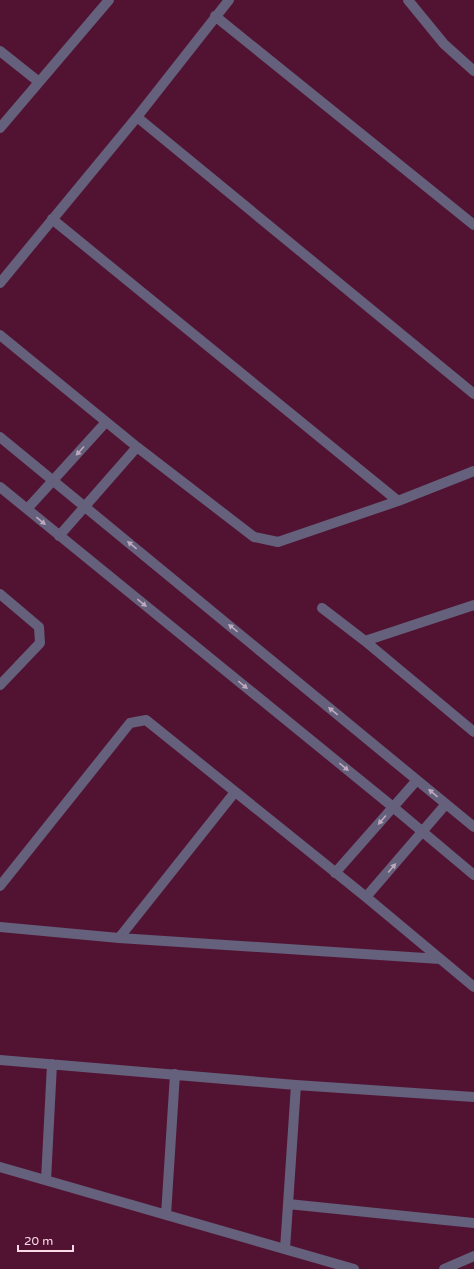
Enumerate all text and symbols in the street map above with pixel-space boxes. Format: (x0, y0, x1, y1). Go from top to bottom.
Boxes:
one-way arrow (76, 446, 85, 456)
one-way arrow (36, 516, 47, 525)
one-way arrow (127, 541, 138, 550)
one-way arrow (137, 598, 147, 607)
one-way arrow (227, 624, 238, 633)
one-way arrow (237, 680, 248, 689)
one-way arrow (328, 706, 338, 715)
one-way arrow (338, 763, 349, 771)
one-way arrow (428, 789, 439, 798)
one-way arrow (378, 814, 387, 825)
one-way arrow (387, 862, 396, 873)
scale bar (18, 1227, 73, 1253)
text: 20 m (24, 1234, 53, 1248)

